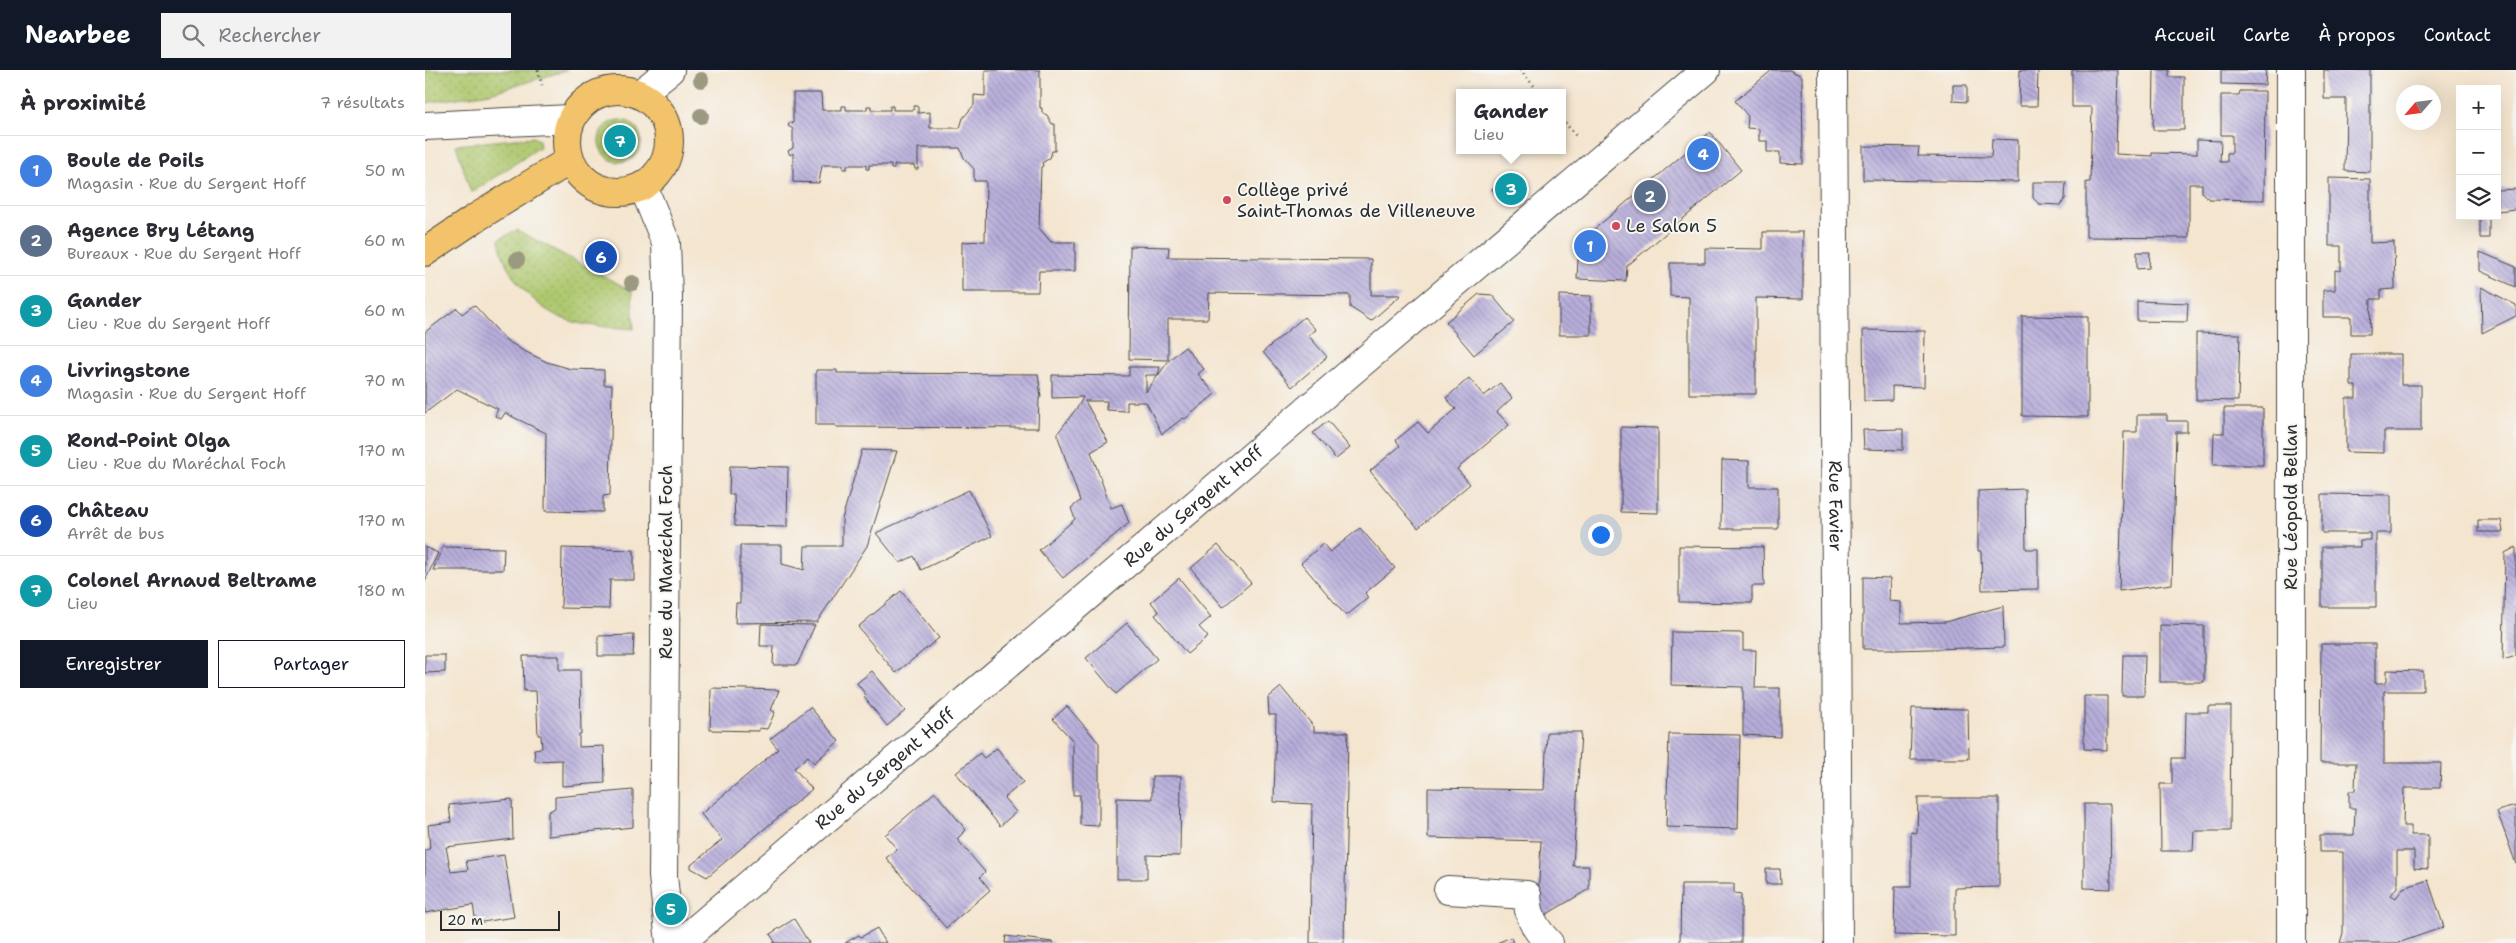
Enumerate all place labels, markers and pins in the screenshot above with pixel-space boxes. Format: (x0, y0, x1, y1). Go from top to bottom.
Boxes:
pin: 7 (604, 122, 636, 160)
pin: 4 (1687, 135, 1719, 173)
pin: 3 (1495, 170, 1527, 208)
pin: 2 (1634, 177, 1666, 215)
place label: Collège privé Saint-Thomas de Villeneuve (1237, 178, 1476, 223)
marker: Collège privé Saint-Thomas de Villeneuve (1221, 194, 1233, 206)
place label: Le Salon 5 (1626, 214, 1717, 238)
marker: Le Salon 5 (1610, 220, 1622, 232)
pin: 1 (1574, 227, 1606, 265)
pin: 6 (585, 238, 617, 276)
pin: 5 (655, 890, 687, 928)

